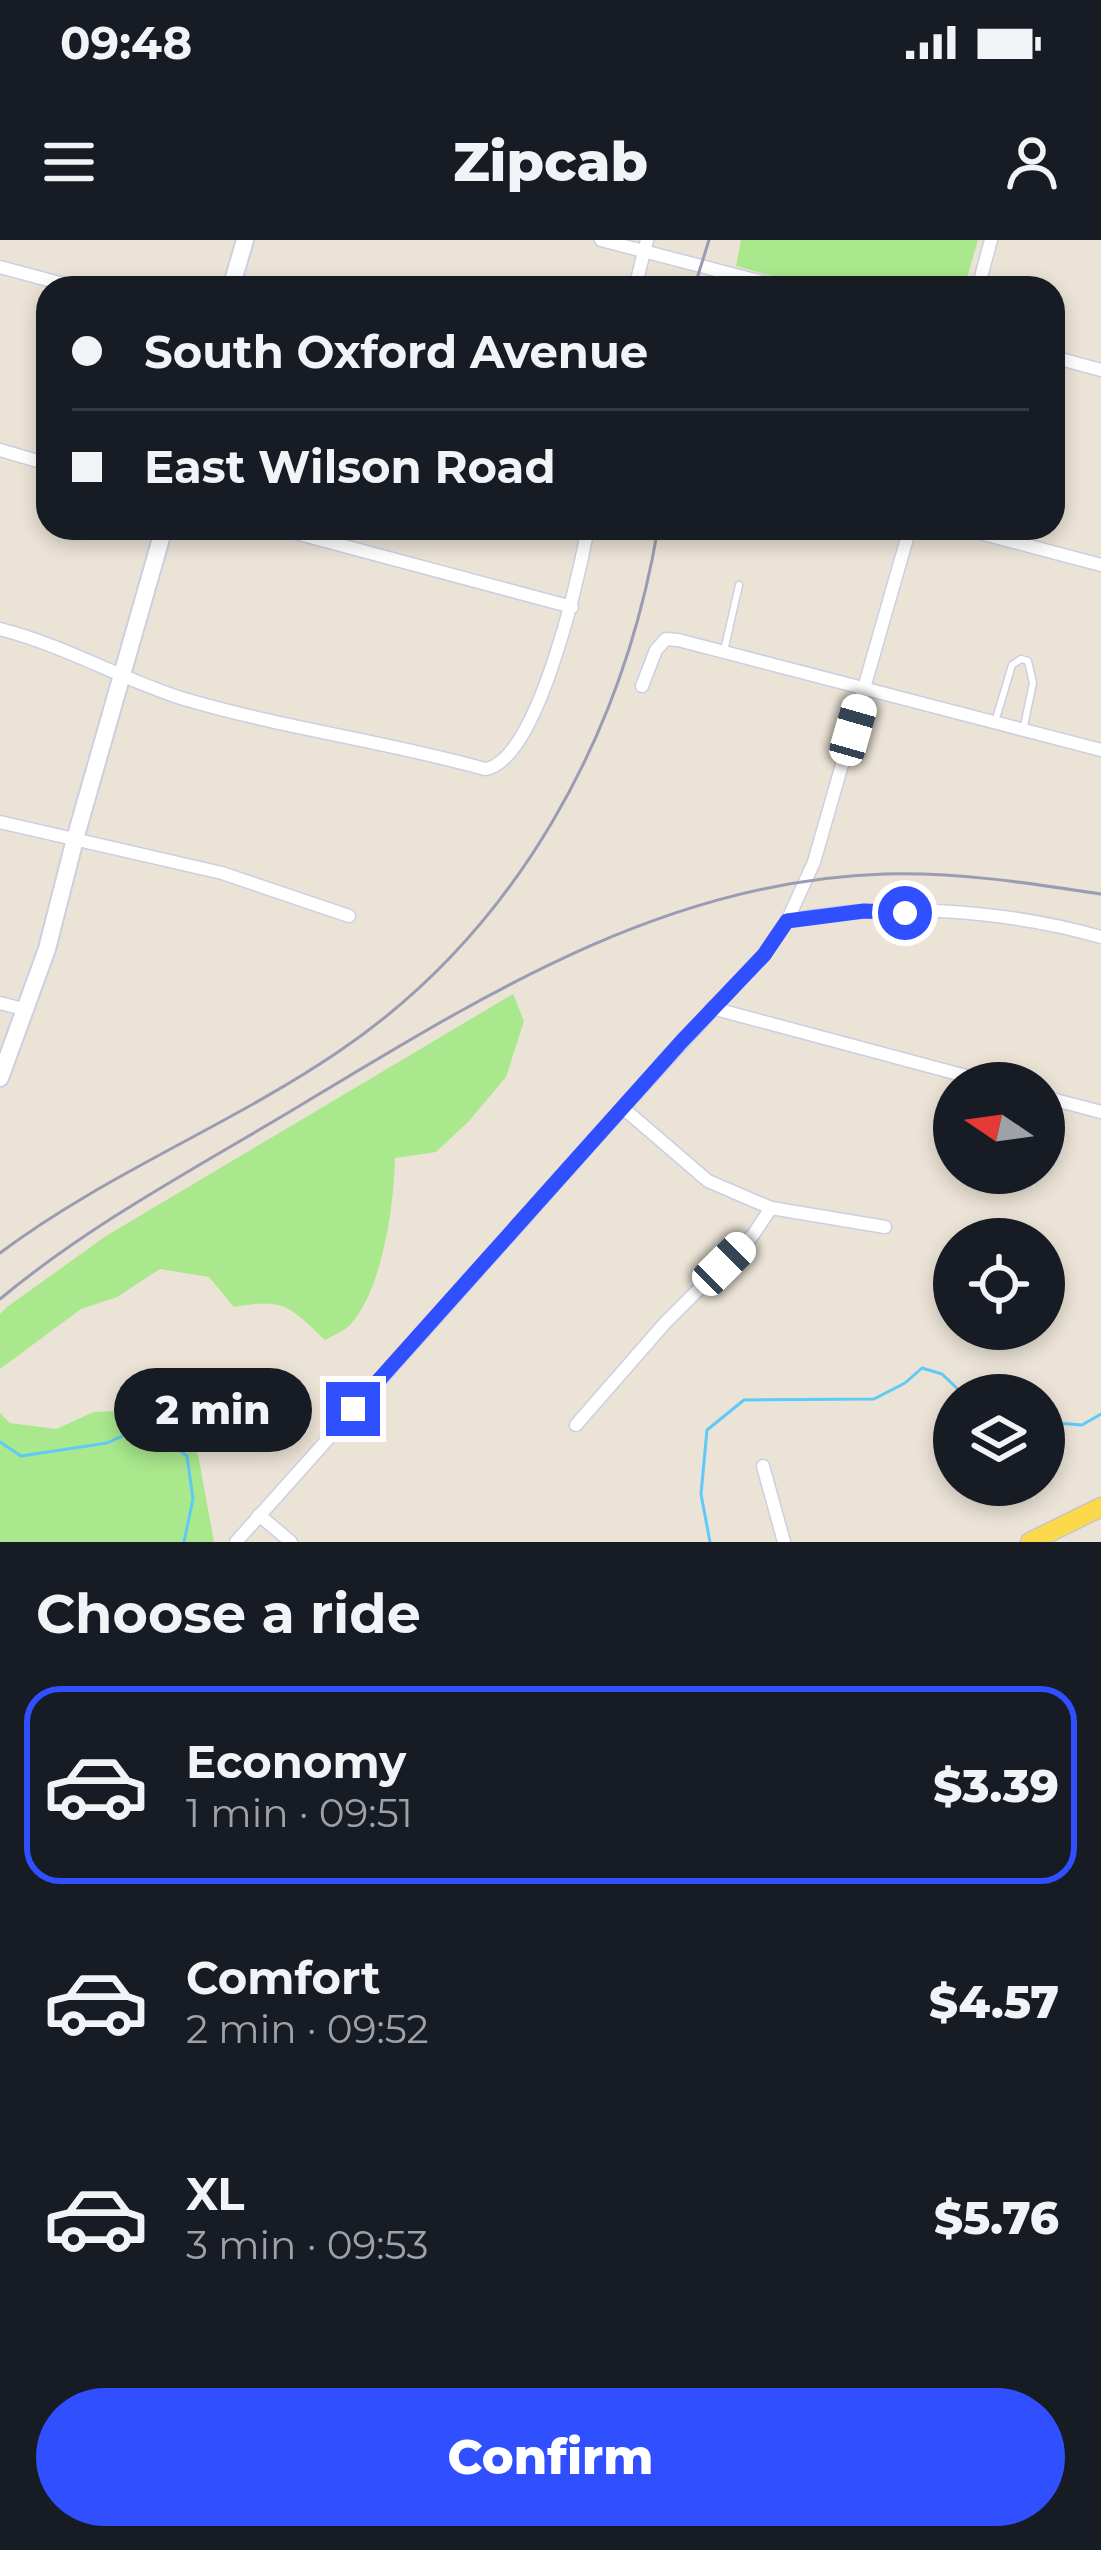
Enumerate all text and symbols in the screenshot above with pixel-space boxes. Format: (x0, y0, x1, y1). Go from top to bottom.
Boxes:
text: 09:48 (60, 15, 192, 70)
icon: menu (36, 129, 102, 195)
text: Zipcab (453, 129, 648, 195)
icon: person (999, 129, 1065, 195)
text: South Oxford Avenue (144, 324, 648, 379)
text: East Wilson Road (144, 439, 556, 494)
car (826, 690, 880, 770)
route start (878, 886, 932, 940)
north arrow (933, 1062, 1065, 1194)
map controls (933, 1062, 1065, 1506)
button: locate (933, 1218, 1065, 1350)
car (686, 1226, 762, 1302)
callout: 2 min (113, 1367, 311, 1451)
button: layers (933, 1374, 1065, 1506)
route end (326, 1382, 380, 1436)
text: 2 min (156, 1386, 270, 1434)
text: Choose a ride (36, 1581, 421, 1647)
icon: car (42, 1731, 150, 1839)
text: Economy (186, 1734, 406, 1789)
text: $3.39 (933, 1758, 1059, 1813)
text: 1 min · 09:51 (186, 1789, 413, 1837)
icon: car (42, 1947, 150, 2055)
text: Comfort (186, 1950, 381, 2005)
text: $4.57 (929, 1974, 1059, 2029)
text: 2 min · 09:52 (186, 2005, 429, 2053)
icon: car (42, 2163, 150, 2271)
text: XL (186, 2166, 244, 2221)
text: $5.76 (934, 2190, 1059, 2245)
text: 3 min · 09:53 (186, 2221, 428, 2269)
button: Confirm (36, 2388, 1065, 2526)

